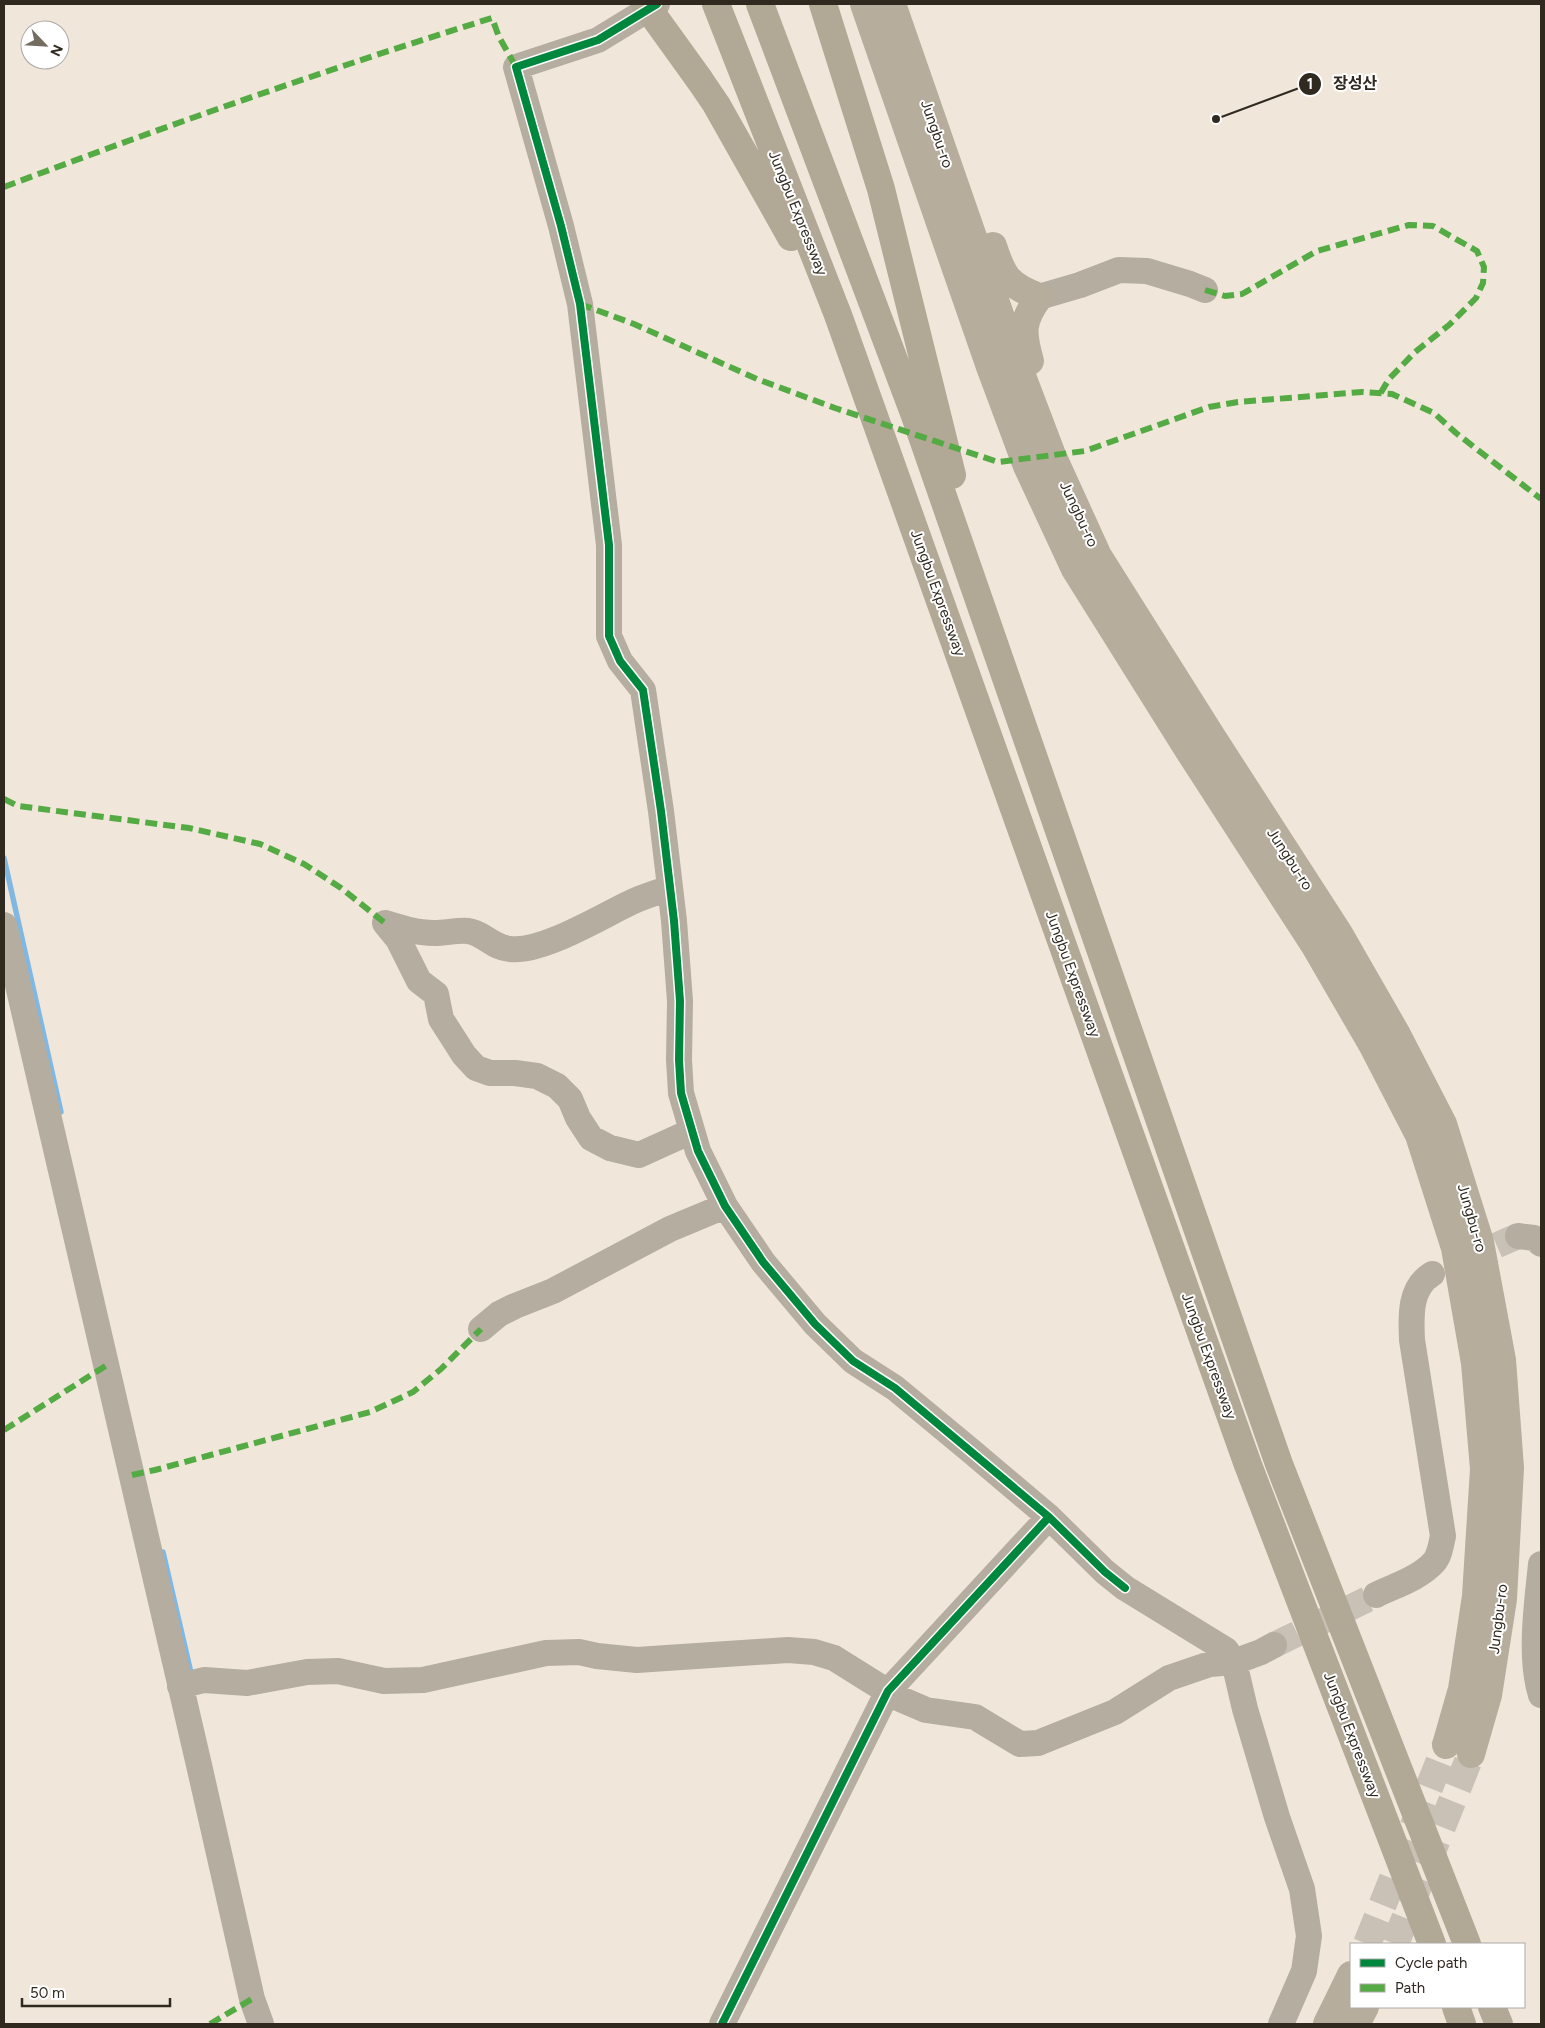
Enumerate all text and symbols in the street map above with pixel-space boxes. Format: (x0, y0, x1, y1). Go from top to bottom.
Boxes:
north arrow (20, 20, 70, 70)
text: N (46, 42, 66, 59)
callout: 장성산 (1297, 68, 1387, 99)
text: 장성산 (1333, 74, 1377, 93)
text: 1 (1307, 75, 1313, 93)
street label: Jungbu-ro (917, 98, 957, 171)
street label: Jungbu Expressway (765, 148, 831, 278)
street label: Jungbu-ro (1056, 478, 1102, 550)
street label: Jungbu Expressway (907, 527, 969, 659)
street label: Jungbu-ro (1263, 825, 1317, 894)
street label: Jungbu Expressway (1042, 908, 1104, 1040)
street label: Jungbu-ro (1454, 1182, 1490, 1255)
street label: Jungbu Expressway (1178, 1290, 1240, 1422)
street label: Jungbu-ro (1485, 1583, 1511, 1655)
street label: Jungbu Expressway (1320, 1670, 1384, 1801)
legend (1350, 1943, 1525, 2008)
text: Cycle path (1395, 1954, 1467, 1972)
scale bar (22, 1976, 170, 2008)
text: Path (1395, 1979, 1425, 1997)
text: 50 m (30, 1984, 65, 2002)

